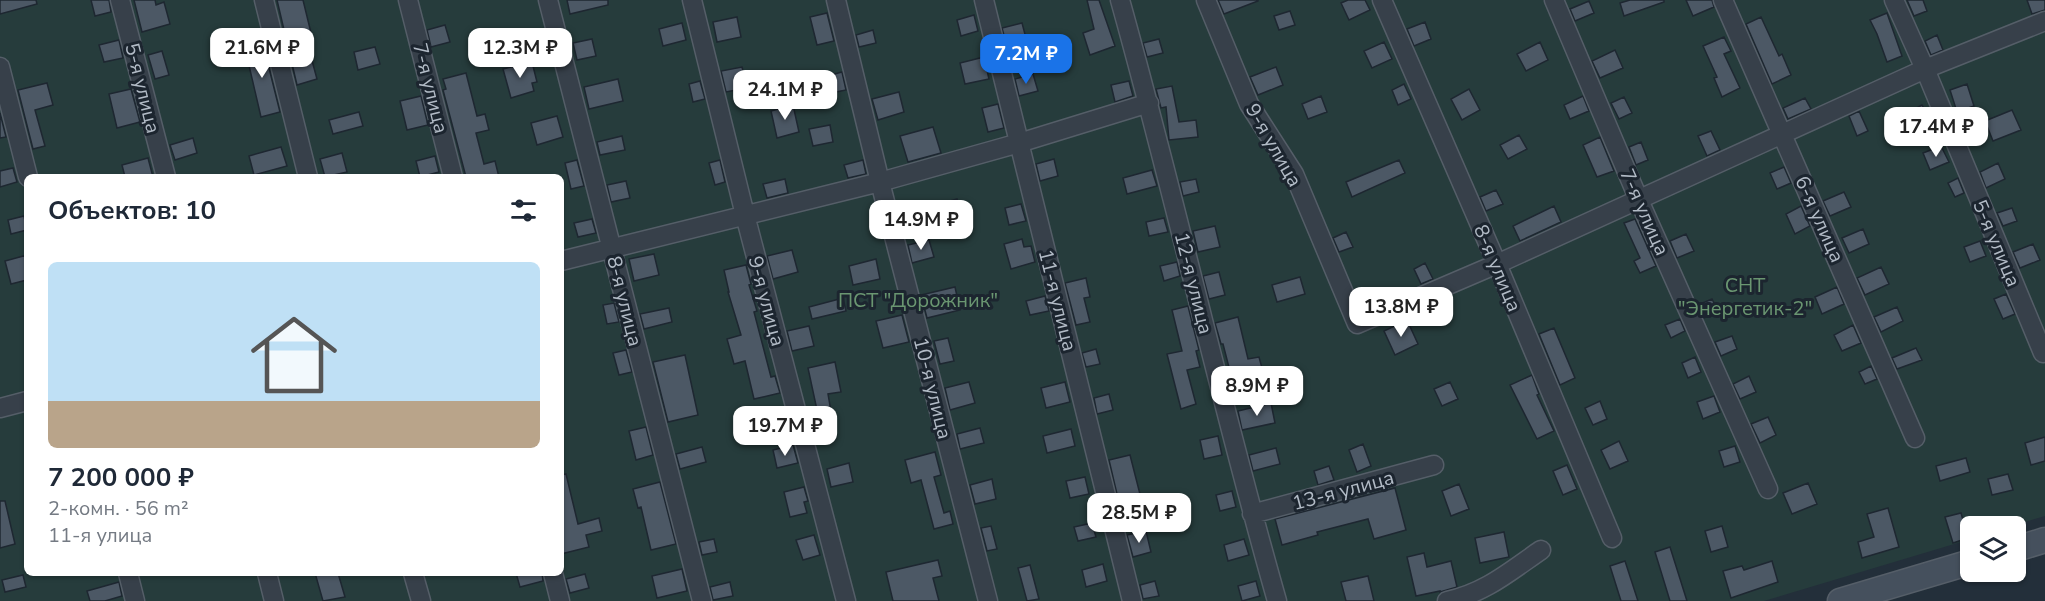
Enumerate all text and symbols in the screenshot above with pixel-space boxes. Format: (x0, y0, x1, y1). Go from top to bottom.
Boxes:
pin: 21.6M ₽ (207, 28, 317, 79)
pin: 12.3M ₽ (465, 28, 575, 79)
text: 21.6M ₽ (224, 34, 300, 61)
text: 12.3M ₽ (482, 34, 558, 61)
pin: 7.2M ₽ (977, 34, 1075, 85)
street label: 5-я улица (118, 40, 167, 136)
street label: 7-я улица (406, 40, 455, 136)
text: 7.2M ₽ (994, 40, 1058, 67)
pin: 24.1M ₽ (730, 70, 840, 121)
text: 24.1M ₽ (747, 76, 823, 103)
street label: 9-я улица (1239, 99, 1308, 192)
pin: 17.4M ₽ (1881, 107, 1991, 158)
text: 17.4M ₽ (1898, 113, 1974, 140)
street label: 7-я улица (1613, 165, 1676, 260)
street label: 6-я улица (1788, 172, 1851, 267)
text: Объектов: 10 (48, 193, 216, 228)
icon: filters (507, 194, 540, 227)
street label: 5-я улица (1966, 195, 2027, 291)
pin: 14.9M ₽ (866, 200, 976, 251)
text: 14.9M ₽ (883, 206, 959, 233)
street label: 8-я улица (1467, 220, 1528, 316)
street label: 12-я улица (1168, 229, 1219, 337)
street label: 11-я улица (1032, 246, 1083, 354)
street label: 8-я улица (600, 253, 649, 349)
street label: 9-я улица (742, 253, 791, 349)
park label: СHТ "Энергетик-2" (1678, 272, 1812, 322)
park label: ПСТ "Дорожник" (838, 287, 998, 314)
pin: 13.8M ₽ (1346, 287, 1456, 338)
text: 13.8M ₽ (1363, 293, 1439, 320)
icon: home (240, 301, 348, 409)
street label: 10-я улица (907, 334, 958, 442)
pin: 8.9M ₽ (1208, 366, 1306, 417)
text: 8.9M ₽ (1225, 372, 1289, 399)
pin: 19.7M ₽ (730, 406, 840, 457)
text: 19.7M ₽ (747, 412, 823, 439)
text: 7 200 000 ₽ (48, 460, 194, 495)
street label: 13-я улица (1289, 464, 1397, 517)
pin: 28.5M ₽ (1084, 493, 1194, 544)
text: 2-комн. · 56 m² (48, 495, 189, 522)
text: 28.5M ₽ (1101, 499, 1177, 526)
map controls (1960, 516, 2026, 582)
button: layers (1960, 516, 2026, 582)
text: 11-я улица (48, 522, 152, 549)

